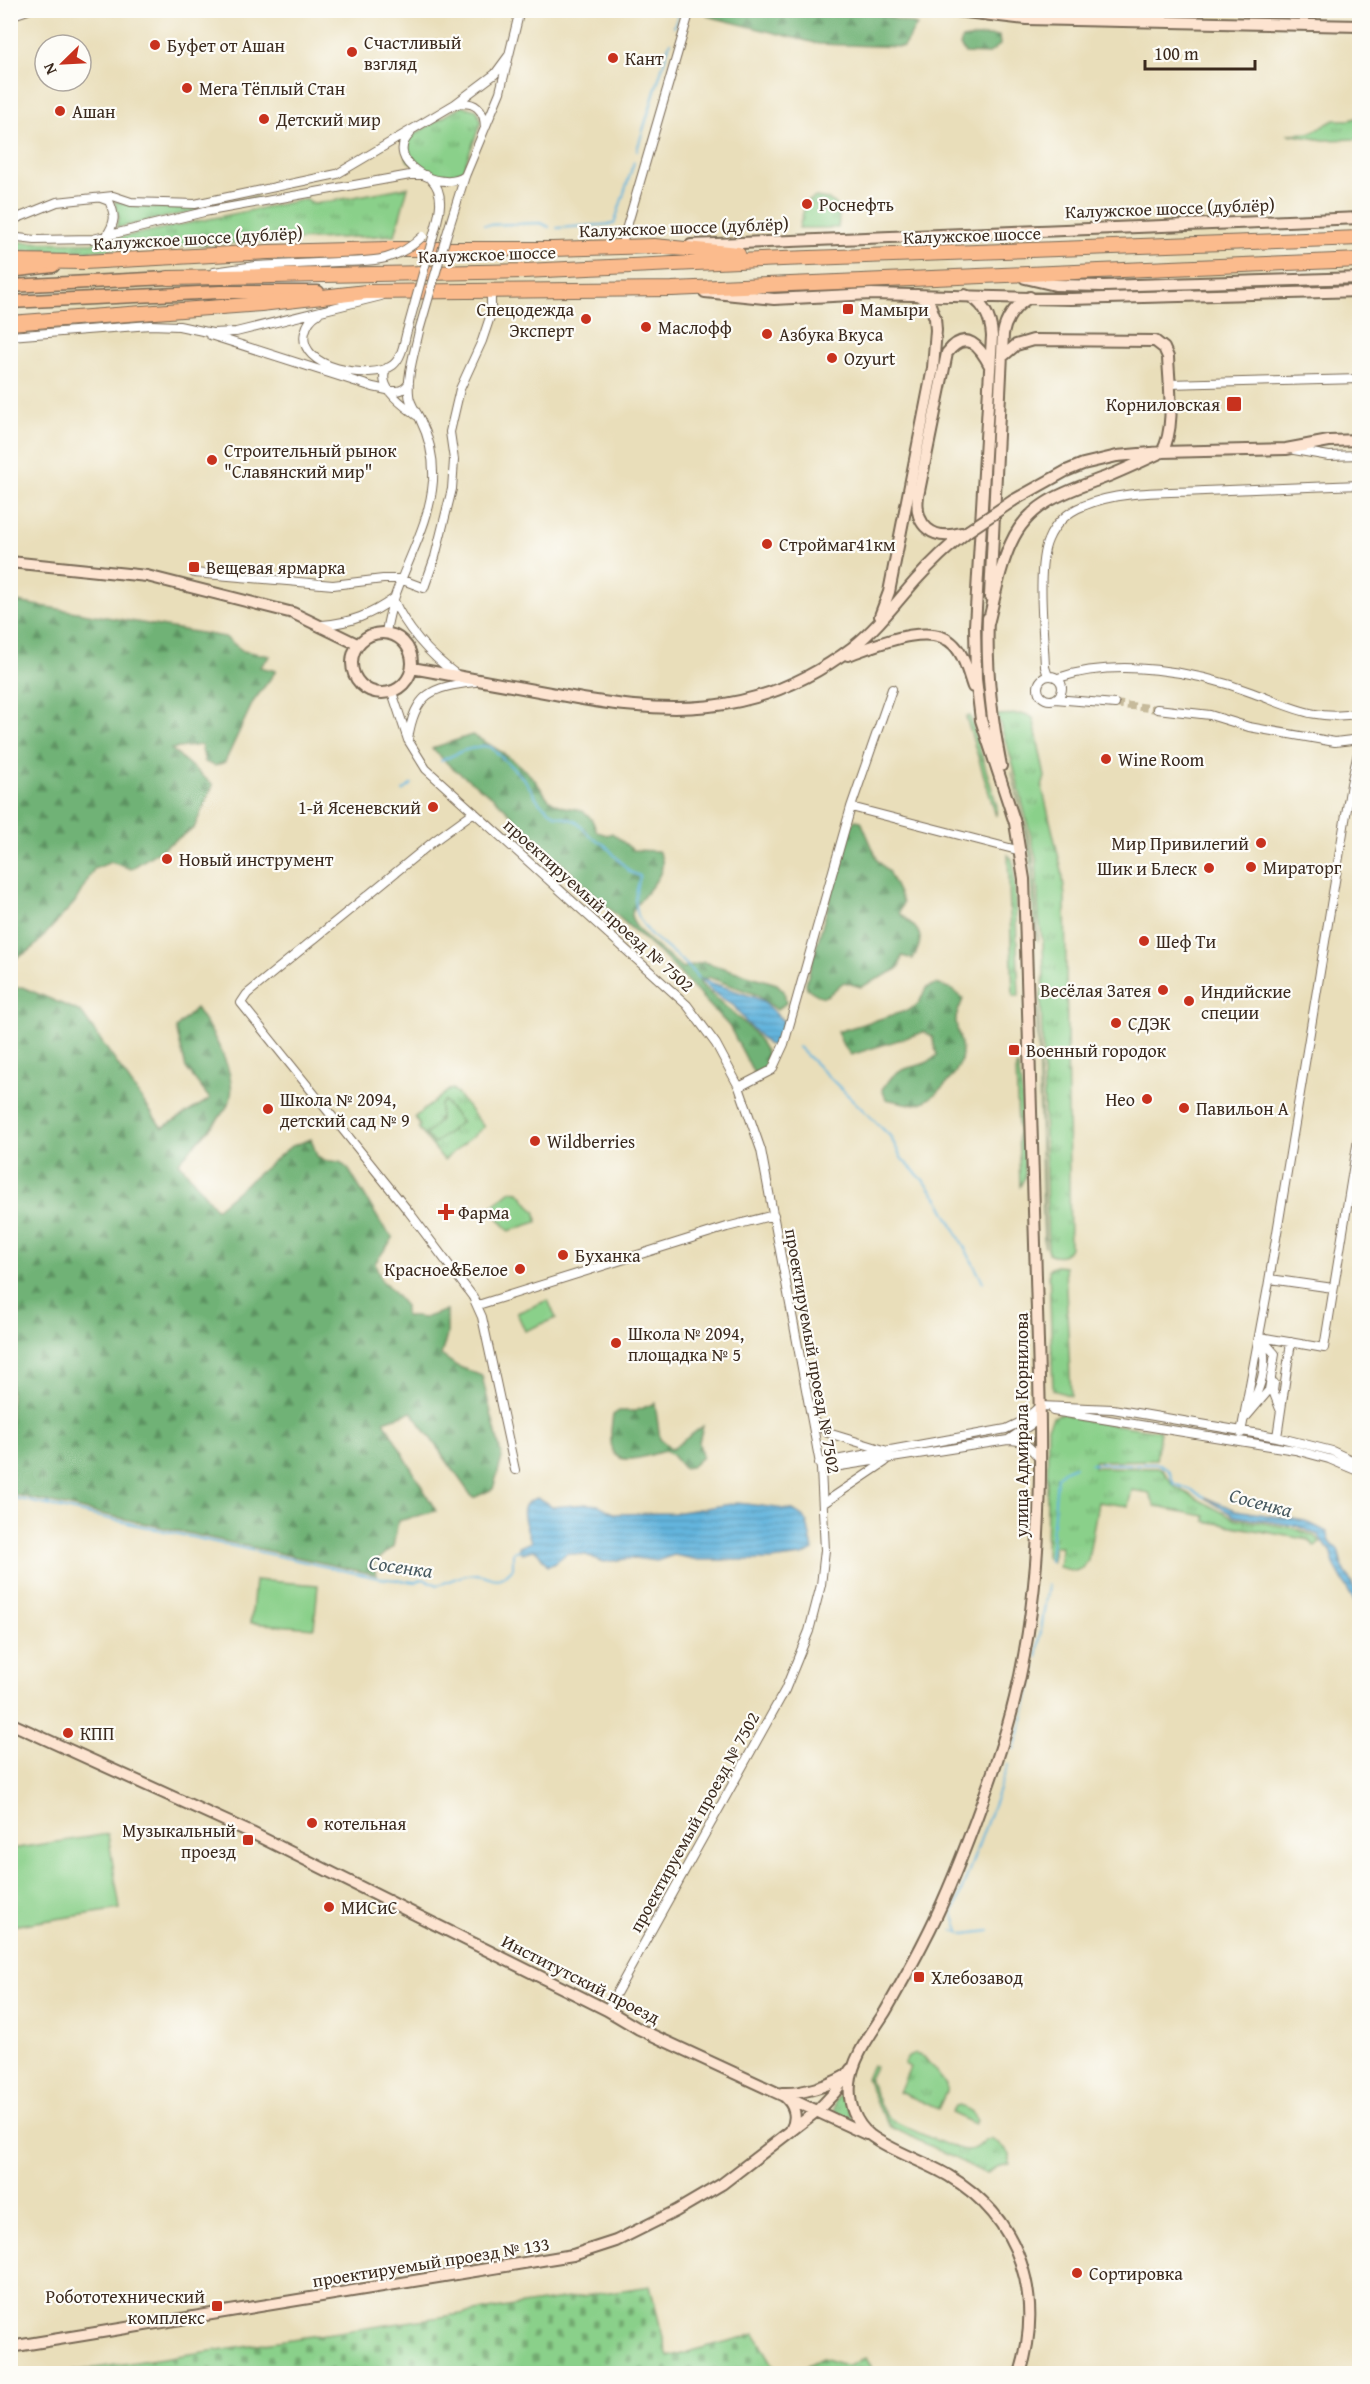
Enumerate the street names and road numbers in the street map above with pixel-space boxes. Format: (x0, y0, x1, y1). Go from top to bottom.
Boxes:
street label: Калужское шоссе (дублёр) (1065, 191, 1275, 225)
street label: Калужское шоссе (дублёр) (579, 210, 789, 244)
street label: Калужское шоссе (дублёр) (92, 219, 304, 257)
street label: Калужское шоссе (903, 219, 1041, 251)
street label: Калужское шоссе (418, 238, 556, 270)
street label: проектируемый проезд № 7502 (498, 812, 700, 998)
street label: проектируемый проезд № 7502 (778, 1226, 848, 1476)
street label: улица Адмирала Корнилова (1008, 1312, 1035, 1539)
street label: проектируемый проезд № 7502 (622, 1707, 766, 1937)
street label: Институтский проезд (497, 1927, 665, 2031)
street label: проектируемый проезд № 133 (310, 2230, 552, 2294)

